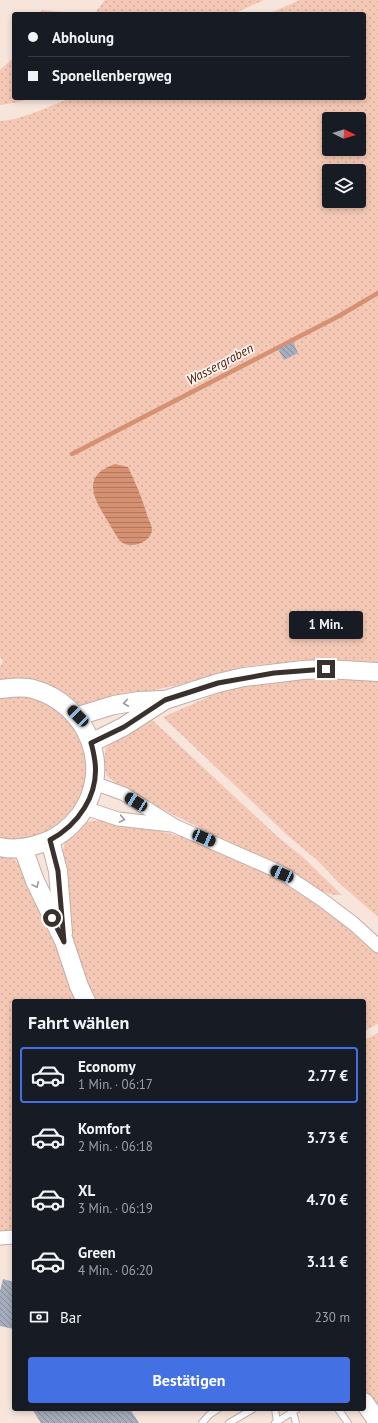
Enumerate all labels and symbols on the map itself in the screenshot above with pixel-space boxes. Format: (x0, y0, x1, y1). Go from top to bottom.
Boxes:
north arrow (322, 112, 366, 156)
water label: Wassergraben (184, 339, 257, 389)
callout: 1 Min. (289, 611, 363, 639)
route end (317, 660, 335, 678)
one-way arrow (123, 698, 129, 707)
car (65, 703, 91, 729)
car (123, 791, 149, 813)
one-way arrow (119, 814, 125, 823)
car (191, 828, 217, 848)
car (269, 864, 295, 884)
one-way arrow (32, 881, 40, 888)
route start (43, 909, 61, 927)

